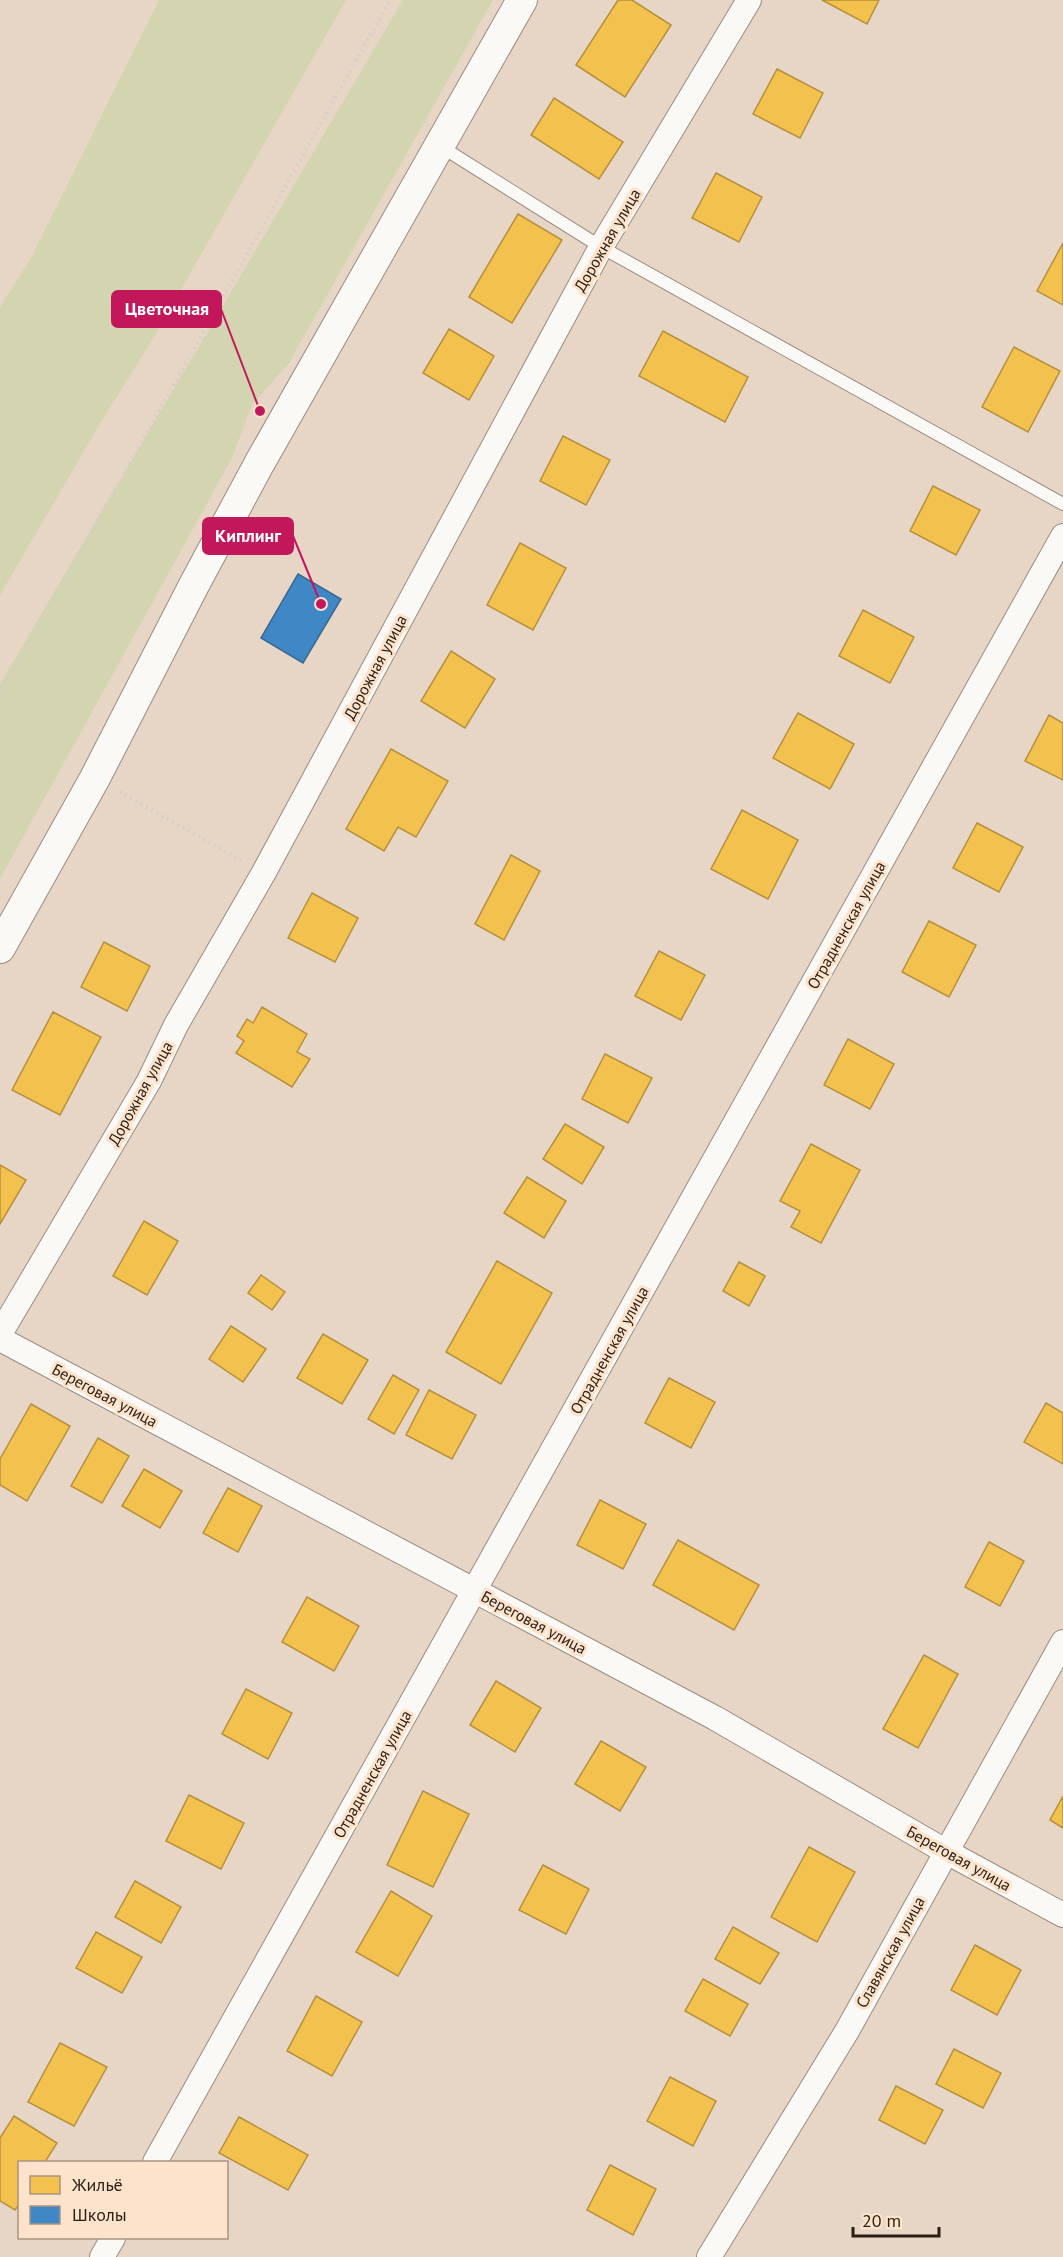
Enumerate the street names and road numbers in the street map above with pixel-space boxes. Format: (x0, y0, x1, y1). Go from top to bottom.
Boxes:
street label: Дорожная улица (569, 185, 645, 295)
street label: Дорожная улица (339, 611, 411, 723)
street label: Отрадненская улица (802, 857, 890, 993)
street label: Дорожная улица (103, 1038, 177, 1148)
street label: Отрадненская улица (565, 1282, 653, 1418)
street label: Береговая улица (49, 1359, 161, 1431)
street label: Береговая улица (478, 1586, 590, 1658)
street label: Отрадненская улица (328, 1706, 416, 1842)
street label: Береговая улица (903, 1821, 1015, 1895)
street label: Славянская улица (851, 1893, 929, 2011)

